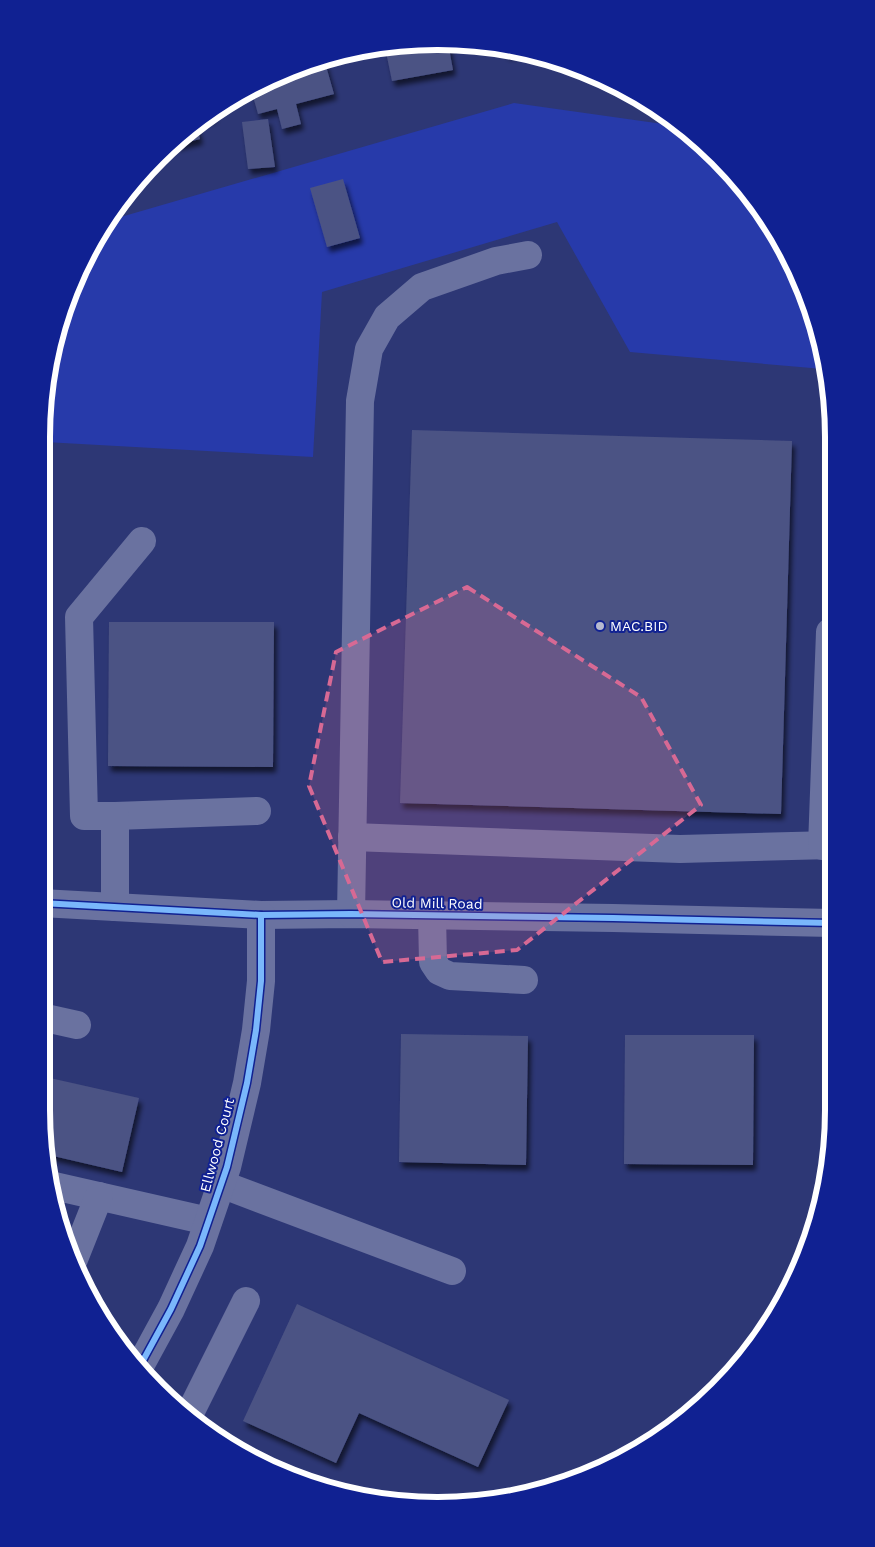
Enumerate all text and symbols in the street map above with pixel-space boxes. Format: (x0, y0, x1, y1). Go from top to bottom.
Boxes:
place label: MAC.BID (610, 618, 667, 634)
marker: MAC.BID (594, 620, 606, 632)
street label: Old Mill Road (391, 894, 483, 912)
street label: Ellwood Court (197, 1096, 237, 1194)

